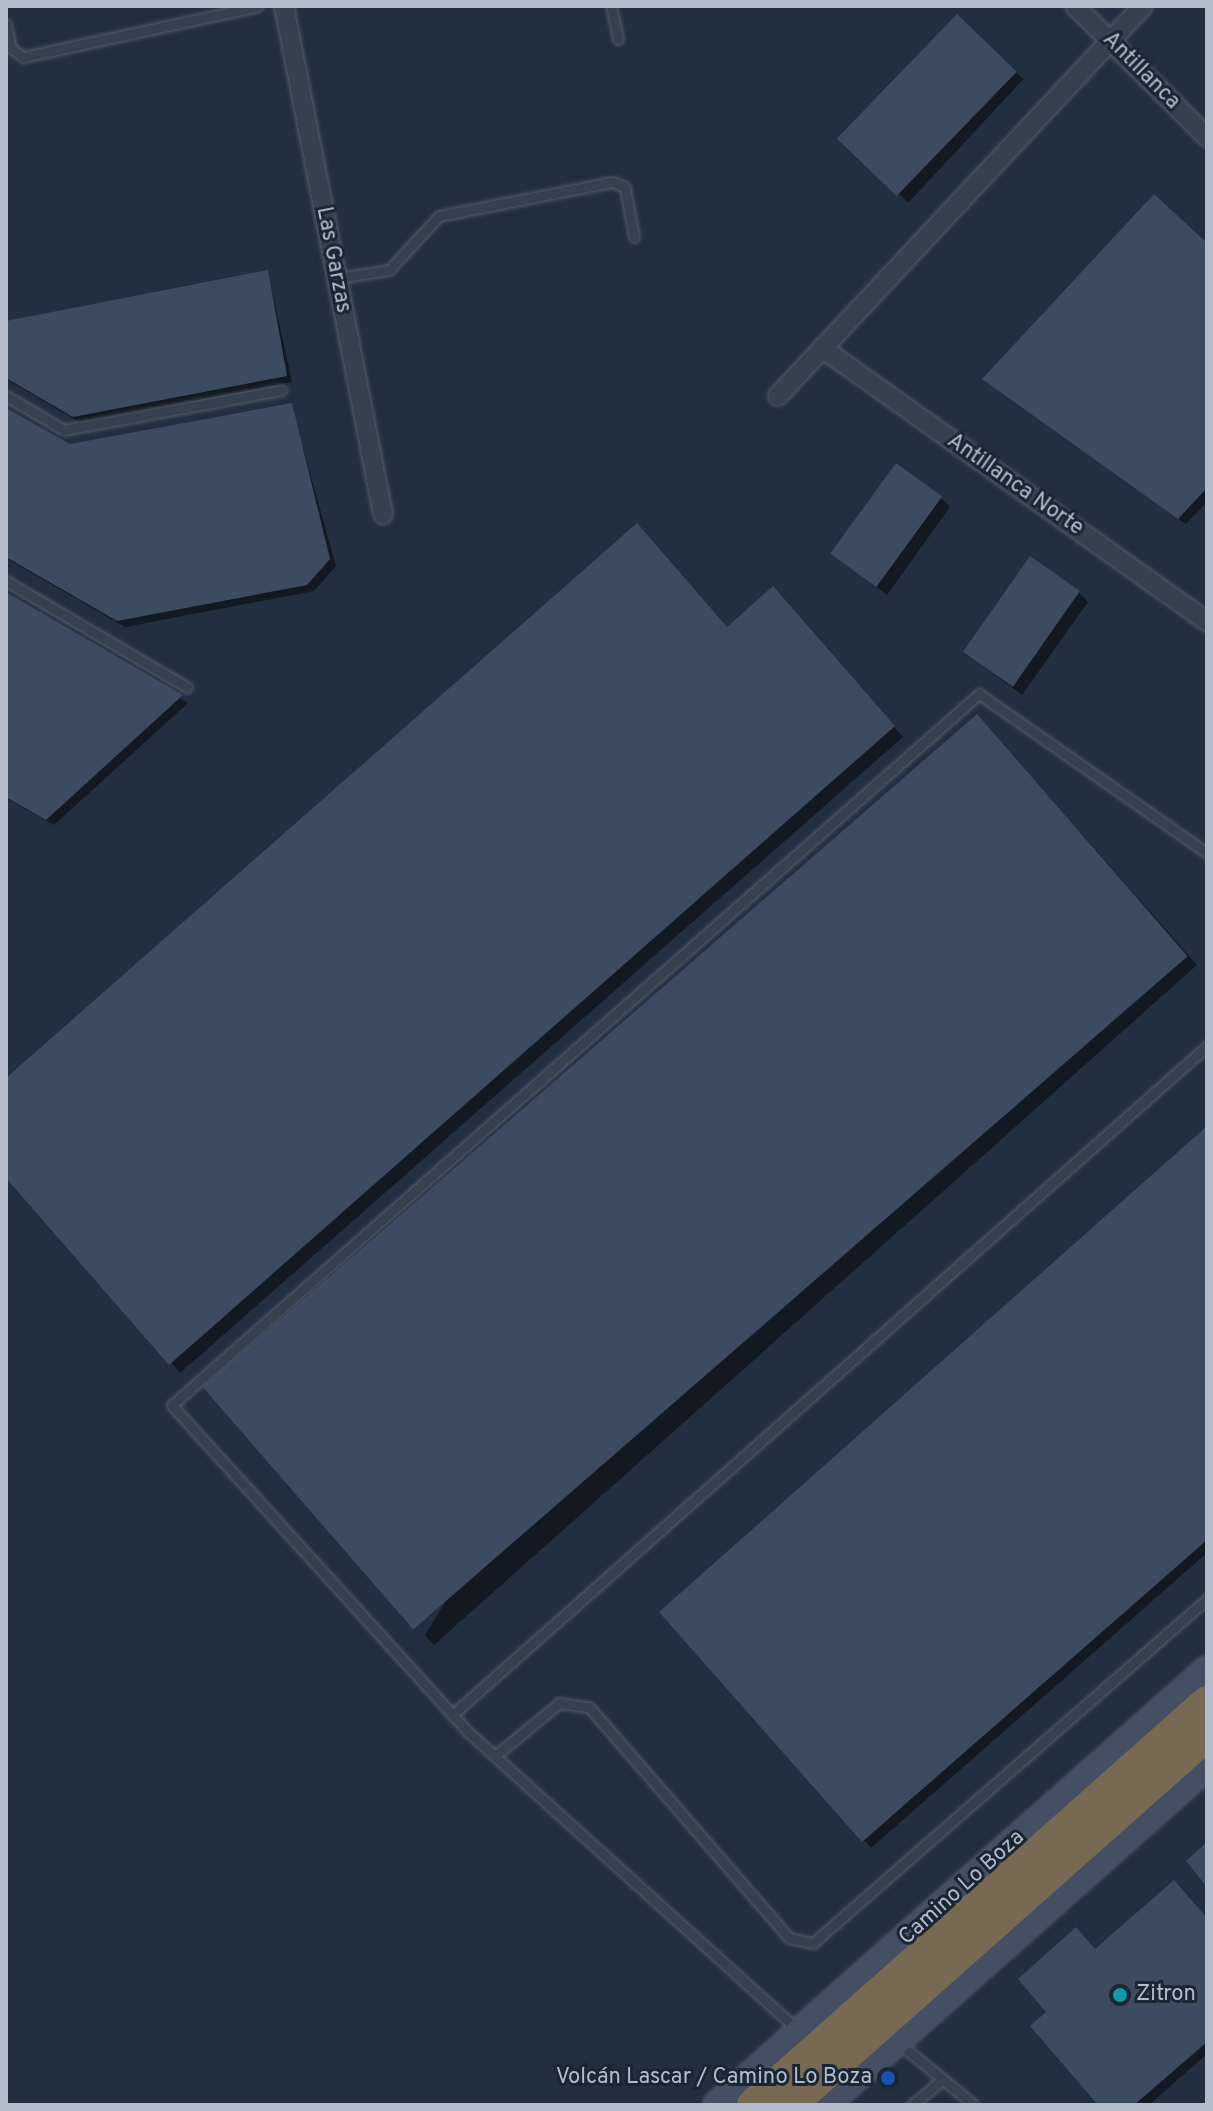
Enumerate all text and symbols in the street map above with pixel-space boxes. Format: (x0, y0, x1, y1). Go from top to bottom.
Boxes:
street label: Antillanca (1097, 27, 1185, 115)
street label: Las Garzas (310, 205, 356, 315)
street label: Antillanca Norte (942, 428, 1088, 542)
street label: Camino Lo Boza (894, 1825, 1030, 1951)
place label: Zitron (1136, 1982, 1196, 2008)
marker: Zitron (1111, 1986, 1129, 2004)
place label: Volcán Lascar / Camino Lo Boza (556, 2065, 872, 2091)
marker: Volcán Lascar / Camino Lo Boza (879, 2069, 897, 2087)

